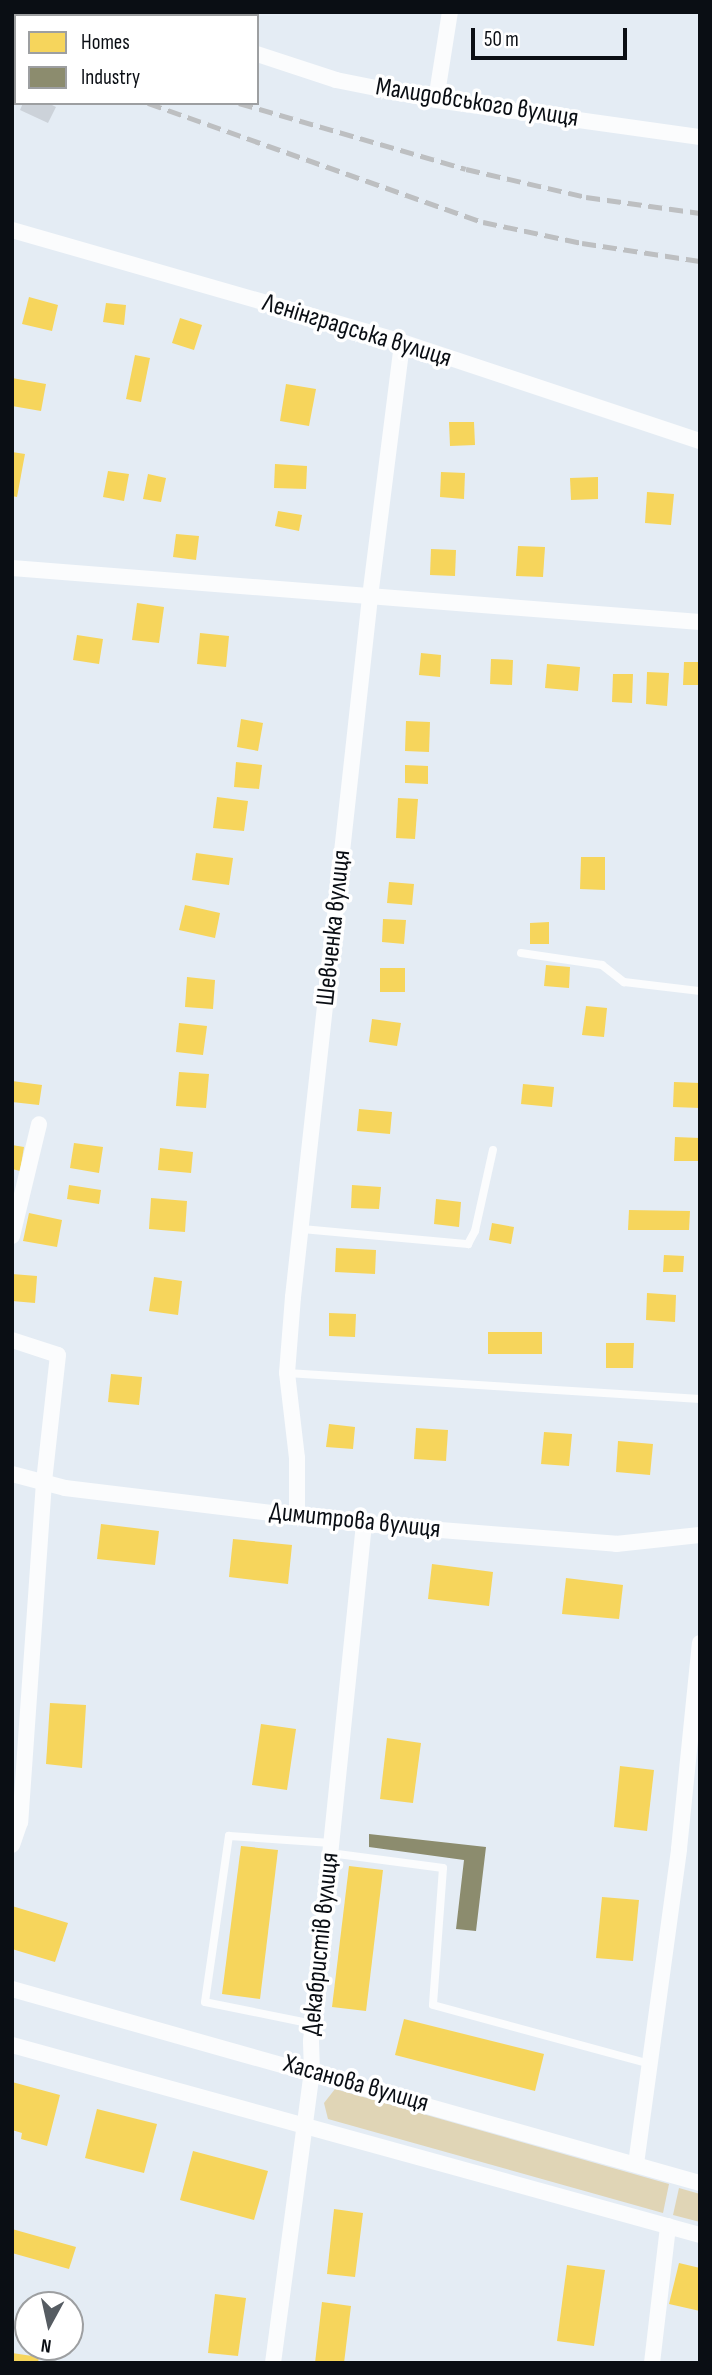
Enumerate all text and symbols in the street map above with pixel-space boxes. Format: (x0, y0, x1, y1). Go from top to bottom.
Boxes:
legend (14, 14, 259, 105)
scale bar (474, 14, 630, 58)
text: 50 m (484, 27, 519, 52)
text: Homes (81, 30, 130, 55)
text: Industry (81, 65, 140, 90)
street label: Малидовського вулиця (373, 72, 581, 134)
street label: Ленінградська вулиця (259, 287, 455, 375)
street label: Шевченка вулиця (310, 849, 358, 1007)
street label: Димитрова вулиця (268, 1497, 442, 1545)
street label: Декабристів вулиця (296, 1851, 346, 2037)
street label: Хасанова вулиця (280, 2048, 432, 2120)
north arrow (14, 2291, 84, 2361)
text: N (40, 2333, 53, 2357)

